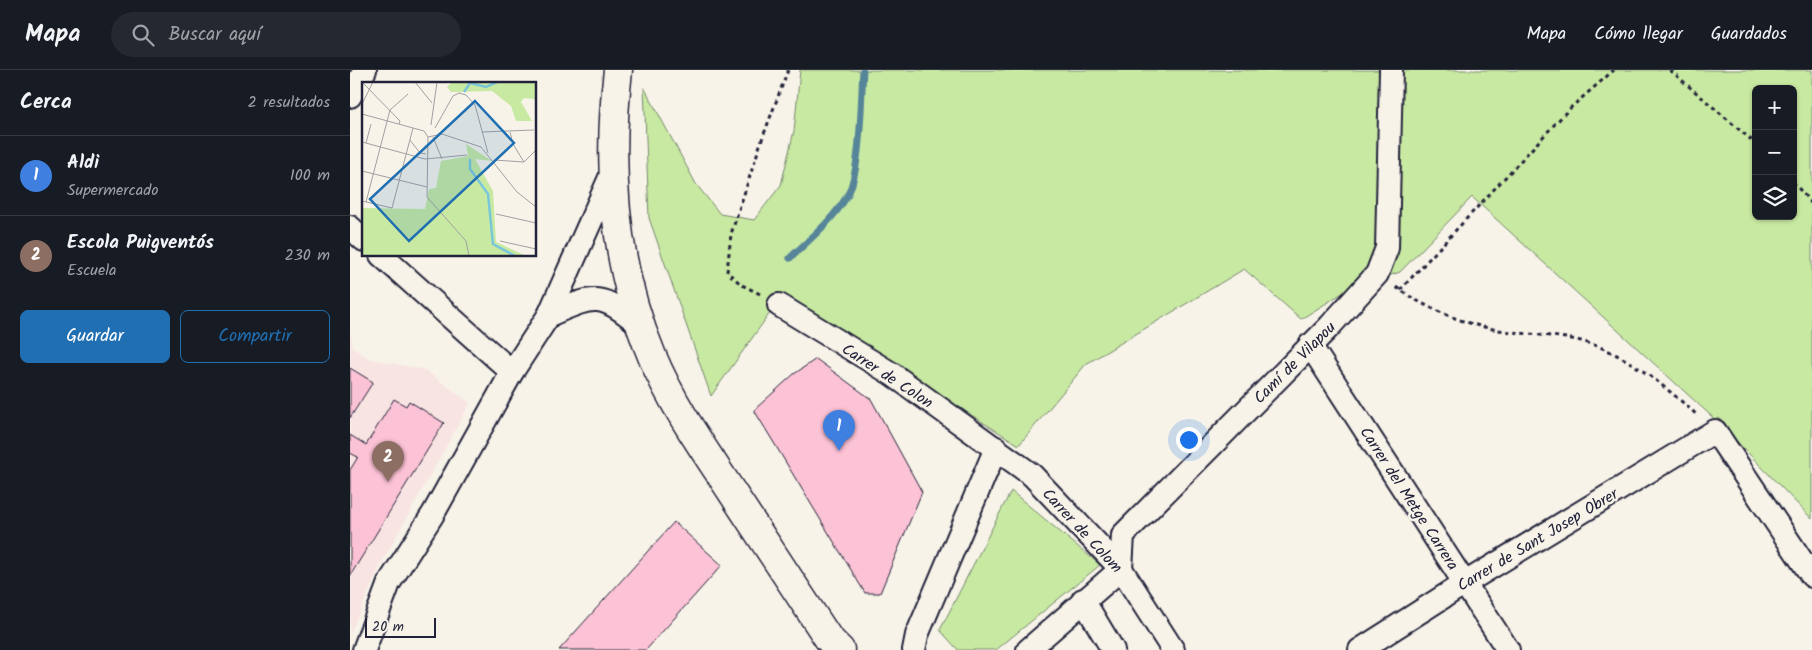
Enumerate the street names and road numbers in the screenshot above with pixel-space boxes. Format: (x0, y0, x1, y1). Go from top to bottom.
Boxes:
street label: Camí de Vilapou (1248, 316, 1342, 410)
street label: Carrer de Colon (836, 337, 938, 415)
street label: Carrer del Metge Carrera (1353, 422, 1465, 576)
street label: Carrer de Sant Josep Obrer (1452, 481, 1625, 598)
street label: Carrer de Colom (1036, 483, 1128, 580)

